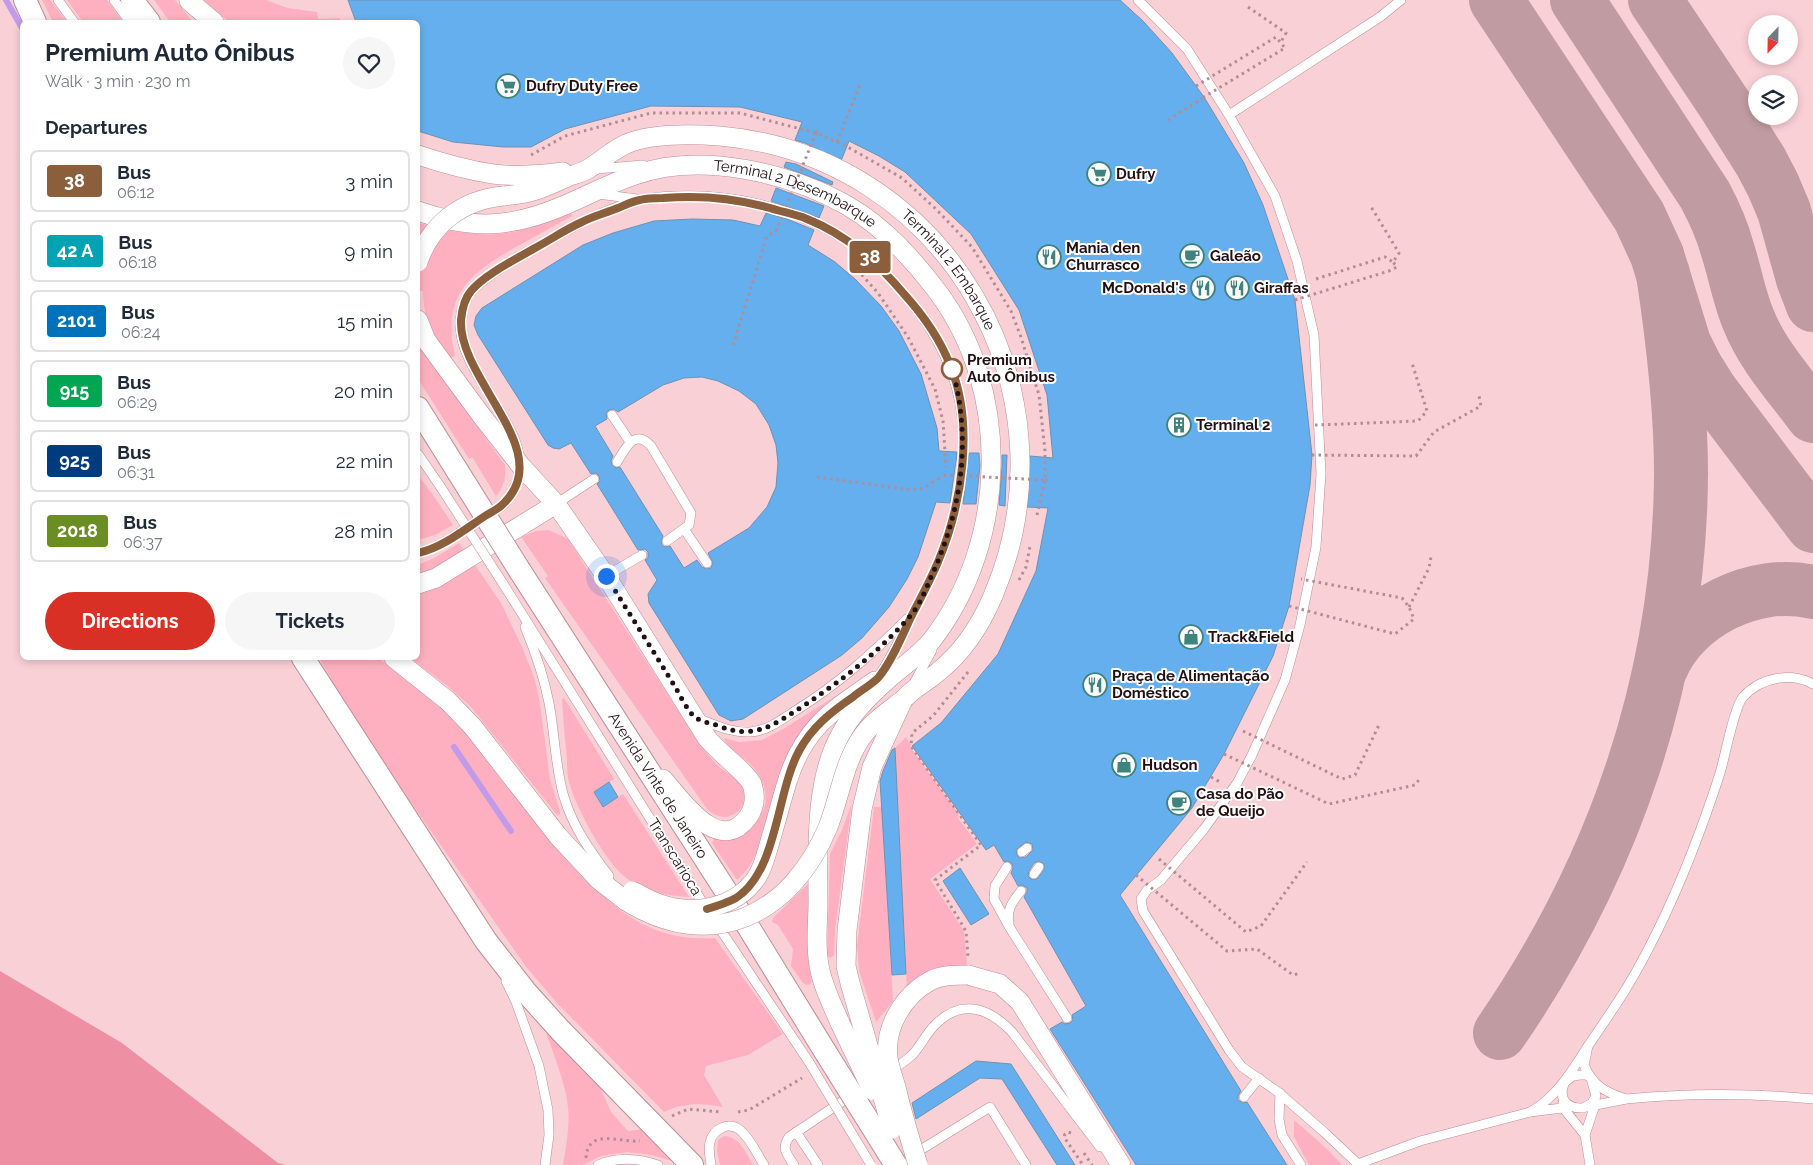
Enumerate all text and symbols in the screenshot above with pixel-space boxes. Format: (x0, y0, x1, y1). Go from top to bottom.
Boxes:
north arrow (1748, 15, 1798, 65)
map controls (1748, 15, 1798, 125)
button: heart (343, 37, 395, 89)
text: Premium Auto Ônibus (45, 38, 295, 67)
text: Walk · 3 min · 230 m (45, 72, 190, 91)
supermarket icon: Dufry Duty Free (495, 73, 521, 99)
button: layers (1748, 75, 1798, 125)
place label: Dufry Duty Free (526, 77, 638, 95)
text: Departures (45, 116, 147, 138)
street label: Terminal 2 Desembarque (713, 157, 880, 231)
text: Bus (117, 161, 151, 183)
supermarket icon: Dufry (1086, 161, 1112, 187)
place label: Dufry (1116, 165, 1156, 183)
text: 38 (64, 170, 85, 191)
text: 3 min (345, 170, 393, 192)
text: 06:12 (117, 183, 155, 202)
street label: Terminal 2 Embarque (898, 206, 999, 333)
text: Bus (118, 231, 152, 253)
place label: Mania den Churrasco (1066, 239, 1140, 274)
text: 42 A (57, 240, 93, 261)
text: 9 min (344, 240, 393, 262)
line badge: 38 (848, 241, 892, 273)
cafe icon: Galeão (1179, 243, 1205, 269)
restaurant icon: Mania den Churrasco (1036, 244, 1062, 270)
text: 38 (860, 246, 880, 267)
place label: Galeão (1210, 247, 1261, 265)
text: 06:18 (118, 253, 157, 272)
restaurant icon: McDonald's (1190, 275, 1216, 301)
restaurant icon: Giraffas (1224, 275, 1250, 301)
place label: McDonald's (1102, 279, 1186, 297)
place label: Giraffas (1254, 279, 1309, 297)
text: Bus (121, 301, 155, 323)
text: 2101 (57, 310, 96, 331)
text: 15 min (337, 310, 393, 332)
text: 06:24 (121, 323, 161, 342)
place label: Premium Auto Ônibus (967, 351, 1055, 386)
marker: Premium Auto Ônibus (941, 358, 963, 380)
text: Bus (117, 371, 151, 393)
text: 915 (60, 380, 89, 401)
text: 20 min (334, 380, 393, 402)
text: 06:29 (117, 393, 157, 412)
building icon: Terminal 2 (1166, 412, 1192, 438)
place label: Terminal 2 (1196, 416, 1270, 434)
text: Bus (117, 441, 151, 463)
text: 925 (59, 450, 90, 471)
text: 22 min (336, 450, 393, 472)
text: 06:31 (117, 463, 155, 482)
text: Bus (123, 511, 157, 533)
text: 2018 (57, 520, 98, 541)
text: 28 min (334, 520, 393, 542)
text: 06:37 (123, 533, 162, 552)
your location (594, 564, 619, 589)
button: Directions (45, 592, 215, 650)
button: Tickets (225, 592, 395, 650)
shop icon: Track&Field (1178, 624, 1204, 650)
place label: Track&Field (1208, 628, 1295, 646)
place label: Praça de Alimentação Doméstico (1112, 667, 1269, 702)
restaurant icon: Praça de Alimentação Doméstico (1082, 672, 1108, 698)
street label: Avenida Vinte de Janeiro (604, 709, 712, 862)
shop icon: Hudson (1111, 752, 1137, 778)
place label: Hudson (1142, 756, 1198, 774)
place label: Casa do Pão de Queijo (1196, 785, 1284, 820)
cafe icon: Casa do Pão de Queijo (1166, 790, 1192, 816)
street label: Transcarioca (644, 815, 706, 899)

